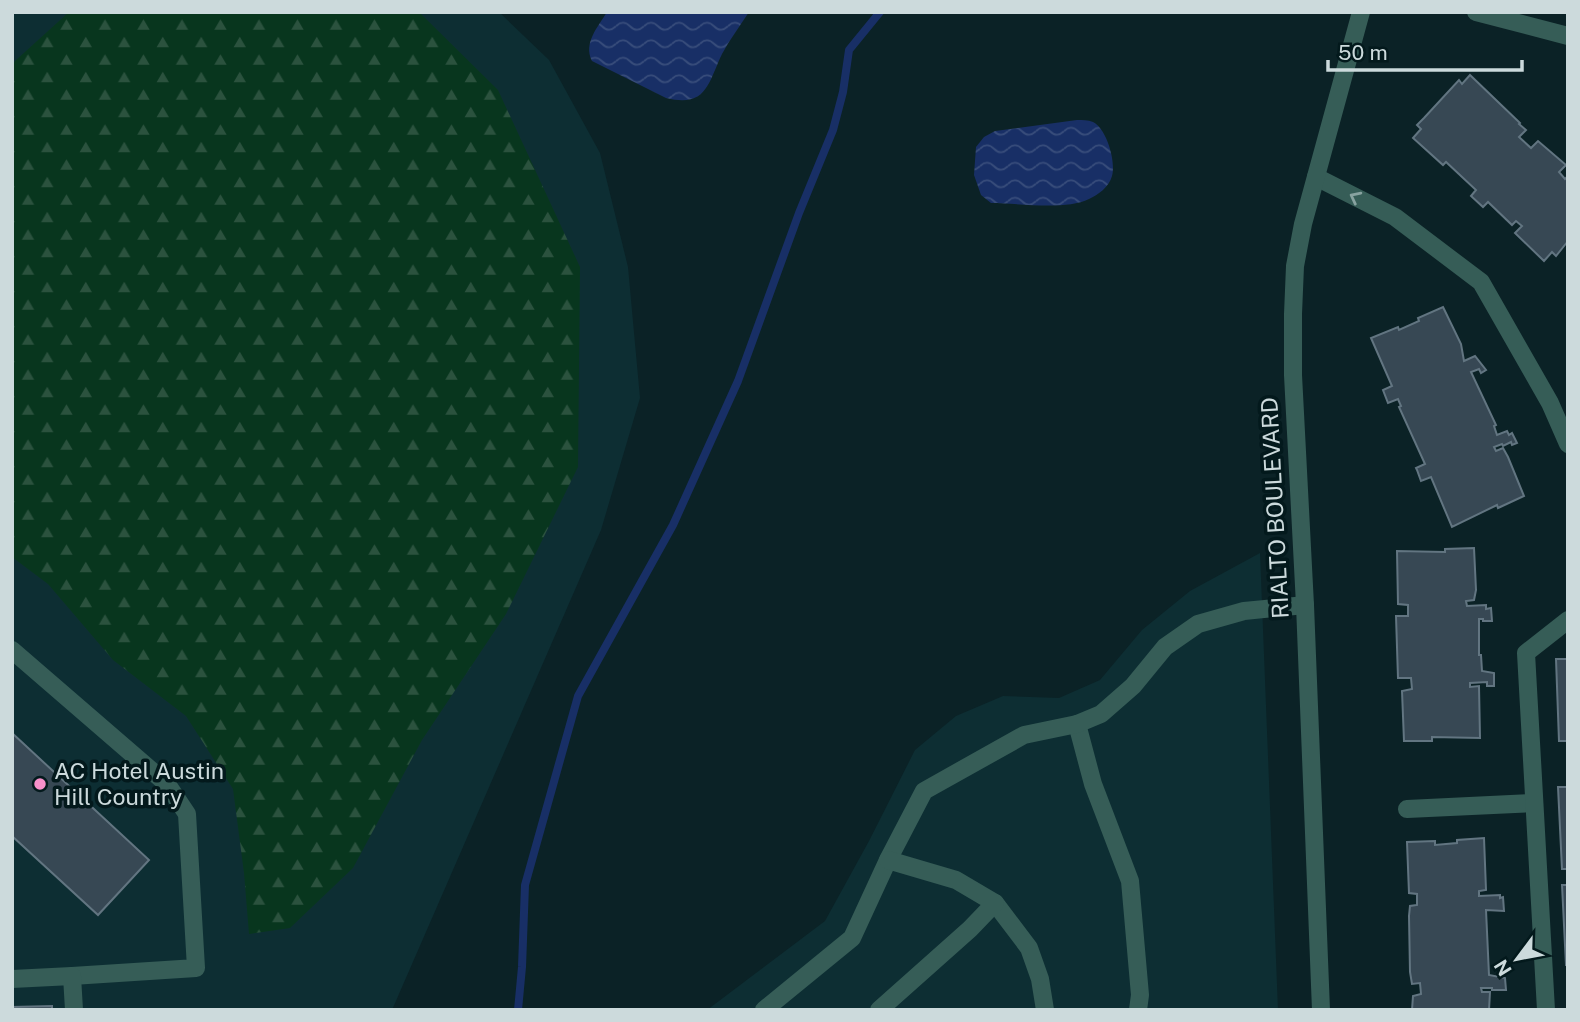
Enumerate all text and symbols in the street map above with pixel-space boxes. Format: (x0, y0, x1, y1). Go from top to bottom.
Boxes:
scale bar (1328, 28, 1522, 72)
text: 50 m (1338, 40, 1388, 65)
one-way arrow (1350, 192, 1362, 206)
street label: RIALTO BOULEVARD (1255, 397, 1294, 619)
place label: AC Hotel Austin Hill Country (54, 757, 224, 810)
marker: AC Hotel Austin Hill Country (32, 776, 48, 792)
north arrow (1482, 924, 1552, 994)
text: N (1489, 956, 1516, 980)

